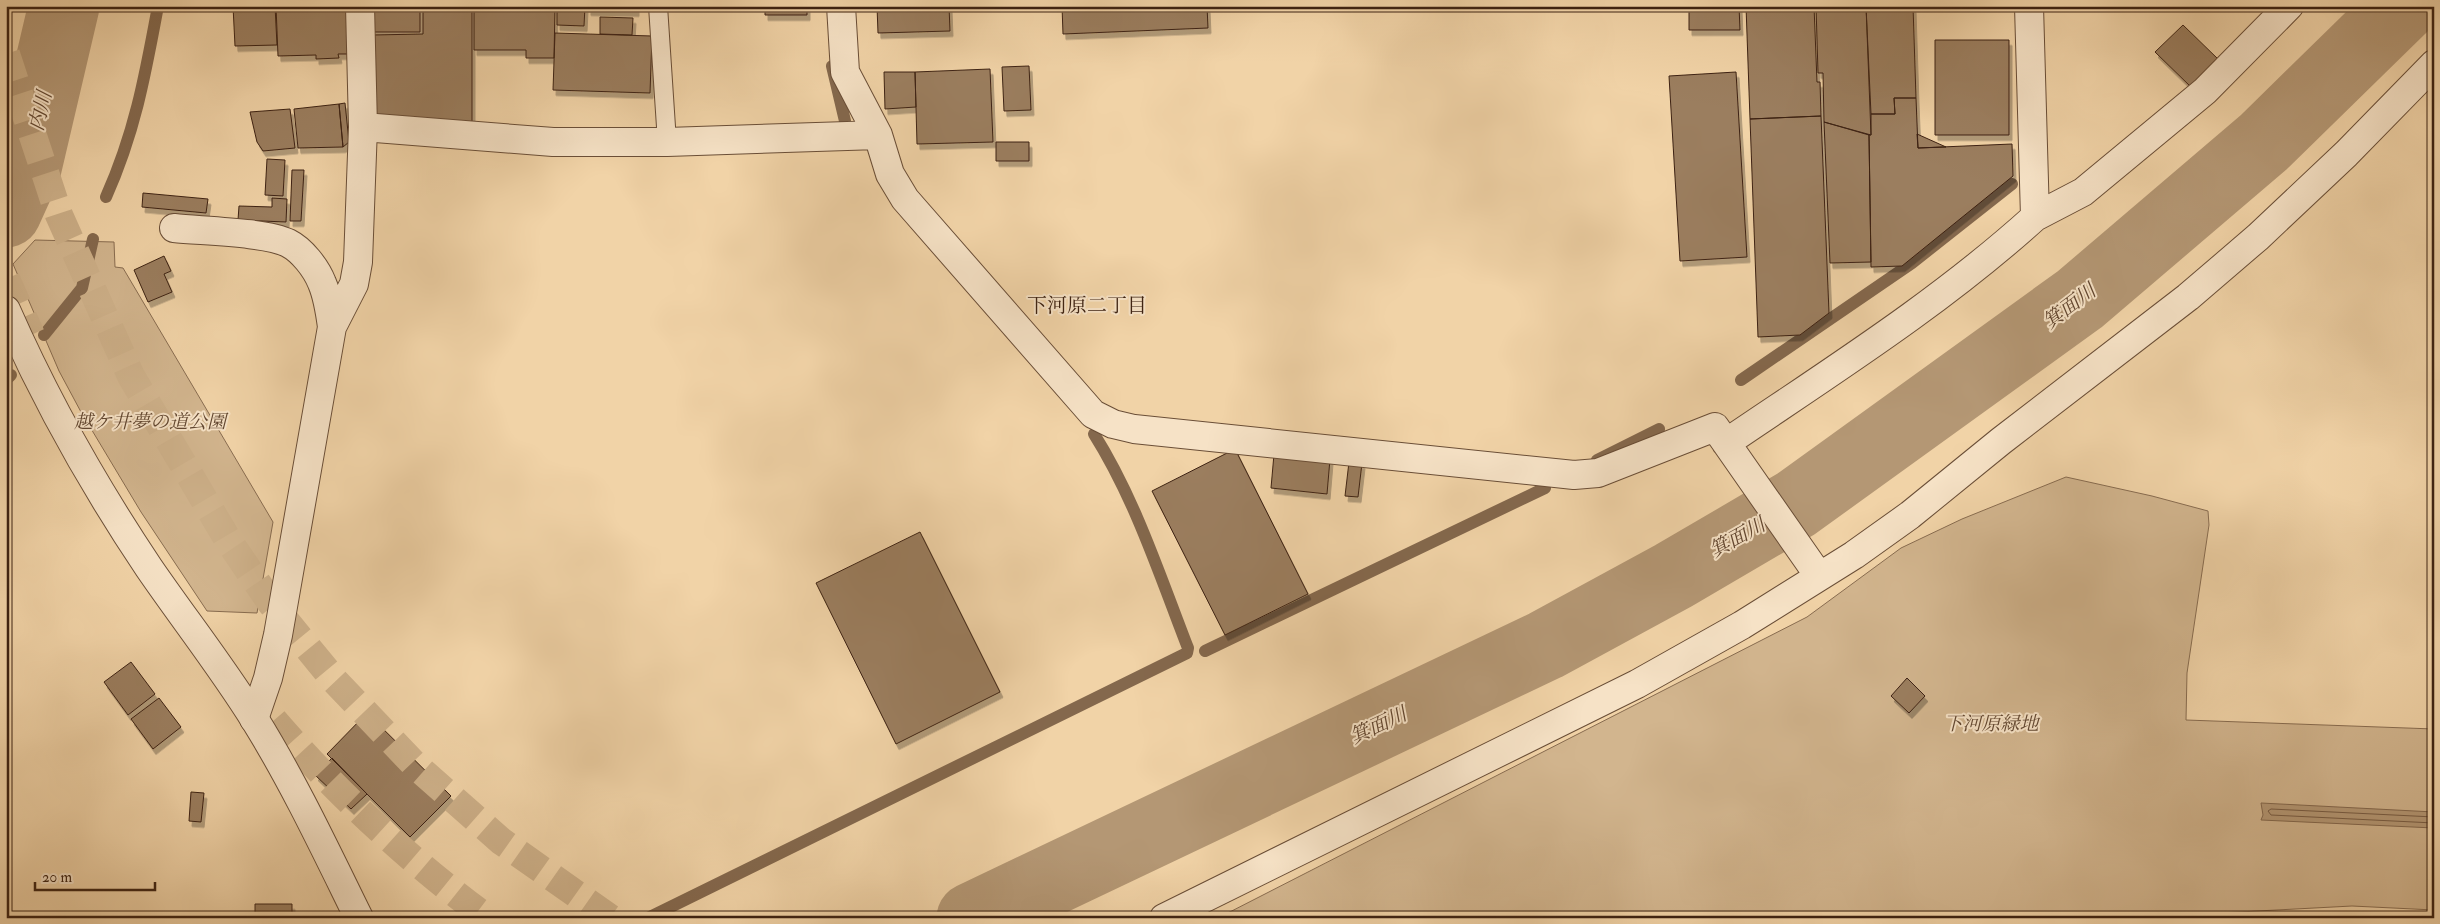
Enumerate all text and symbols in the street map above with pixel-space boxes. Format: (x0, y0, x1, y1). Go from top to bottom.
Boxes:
water label: 内川 (24, 87, 58, 133)
water label: 箕面川 (2038, 277, 2102, 334)
district label: 下河原二丁目 (1027, 293, 1147, 318)
park label: 越ケ井夢の道公園 (74, 410, 229, 434)
water label: 箕面川 (1705, 511, 1771, 563)
water label: 箕面川 (1346, 701, 1412, 749)
park label: 下河原緑地 (1943, 712, 2040, 736)
scale bar (35, 859, 155, 891)
text: 20 m (42, 868, 72, 887)

